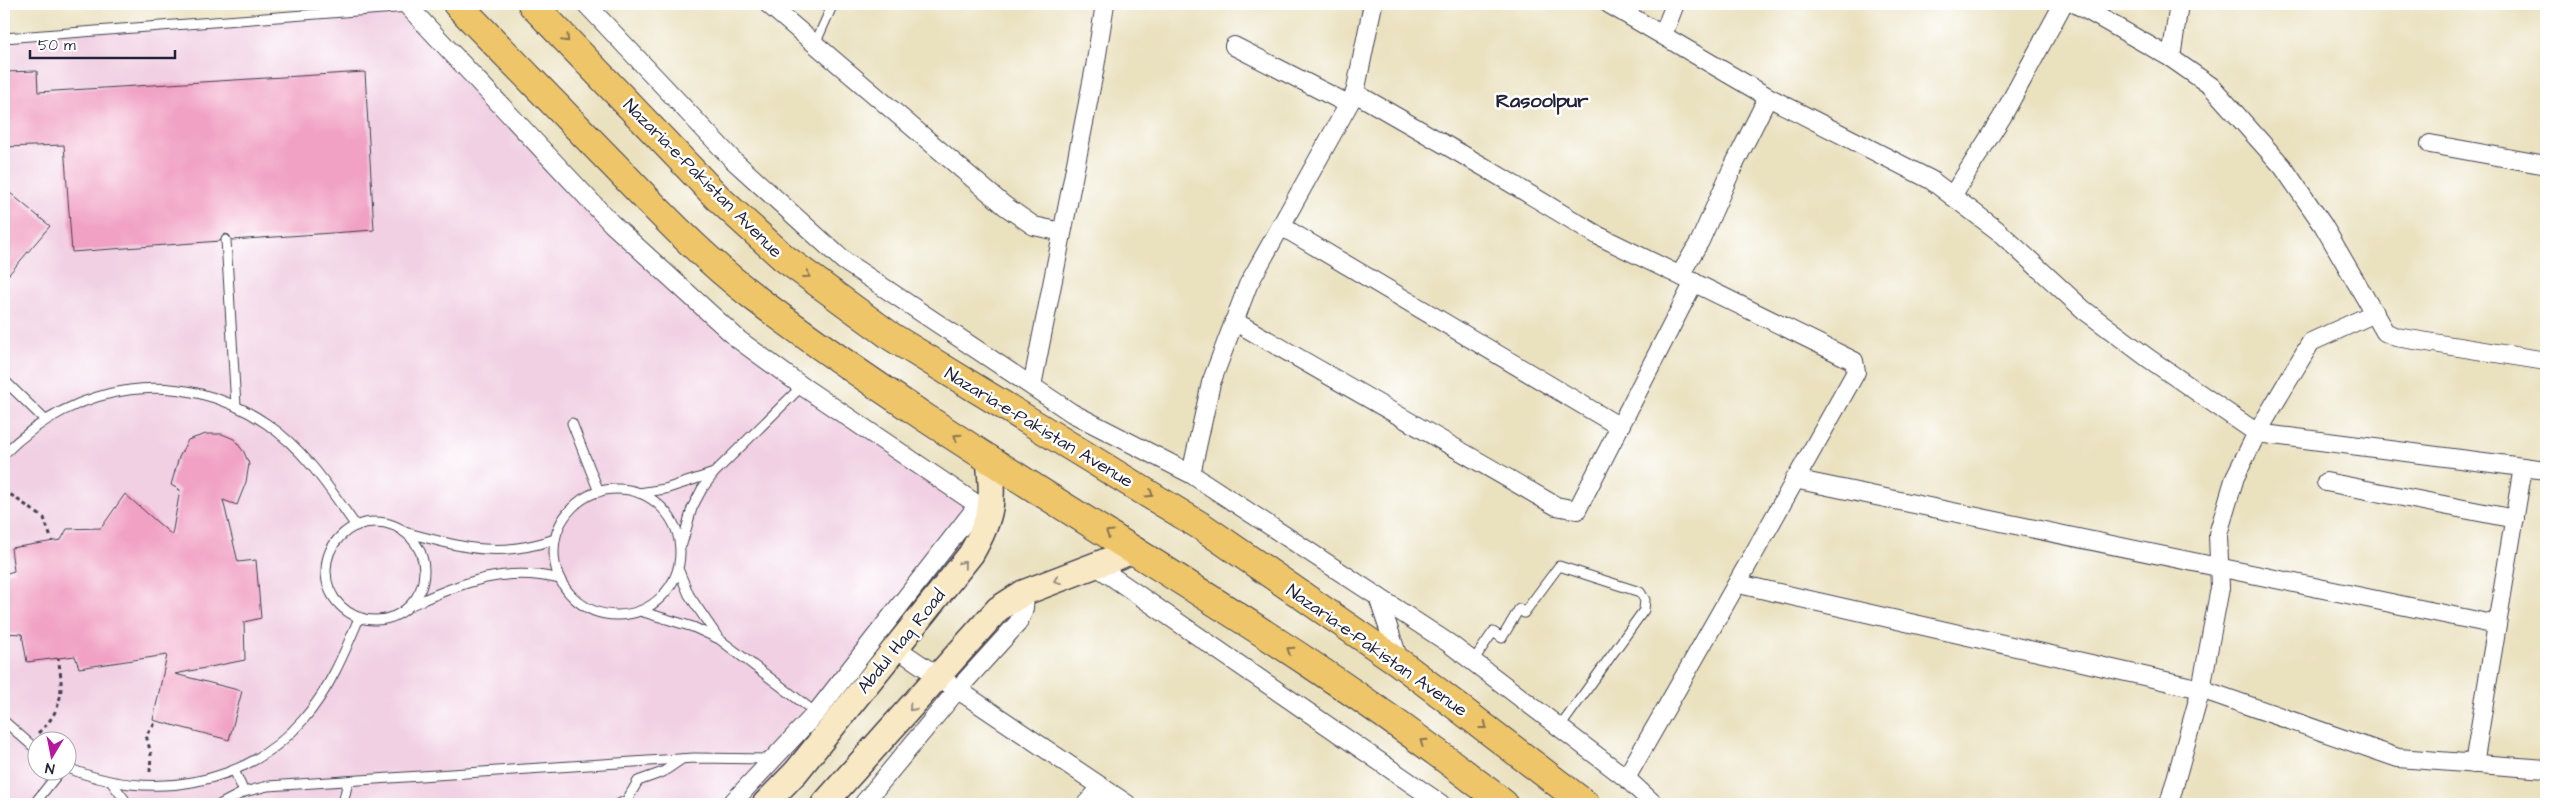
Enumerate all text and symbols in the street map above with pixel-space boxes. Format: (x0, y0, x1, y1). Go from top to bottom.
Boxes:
scale bar (30, 28, 175, 60)
one-way arrow (560, 33, 569, 42)
text: 50 m (38, 35, 76, 56)
district label: Rasoolpur (1496, 87, 1589, 115)
street label: Nazaria-e-Pakistan Avenue (618, 93, 788, 264)
one-way arrow (801, 269, 811, 278)
street label: Nazaria-e-Pakistan Avenue (940, 361, 1138, 494)
one-way arrow (954, 434, 963, 443)
one-way arrow (1144, 488, 1153, 497)
one-way arrow (1106, 530, 1115, 540)
one-way arrow (957, 561, 965, 570)
one-way arrow (1053, 573, 1062, 584)
street label: Nazaria-e-Pakistan Avenue (1281, 578, 1472, 723)
street label: Abdul Haq Road (851, 584, 951, 699)
one-way arrow (1286, 647, 1295, 656)
one-way arrow (909, 702, 918, 711)
one-way arrow (1479, 721, 1488, 730)
north arrow (28, 730, 78, 780)
one-way arrow (1420, 740, 1429, 748)
text: N (44, 757, 56, 778)

